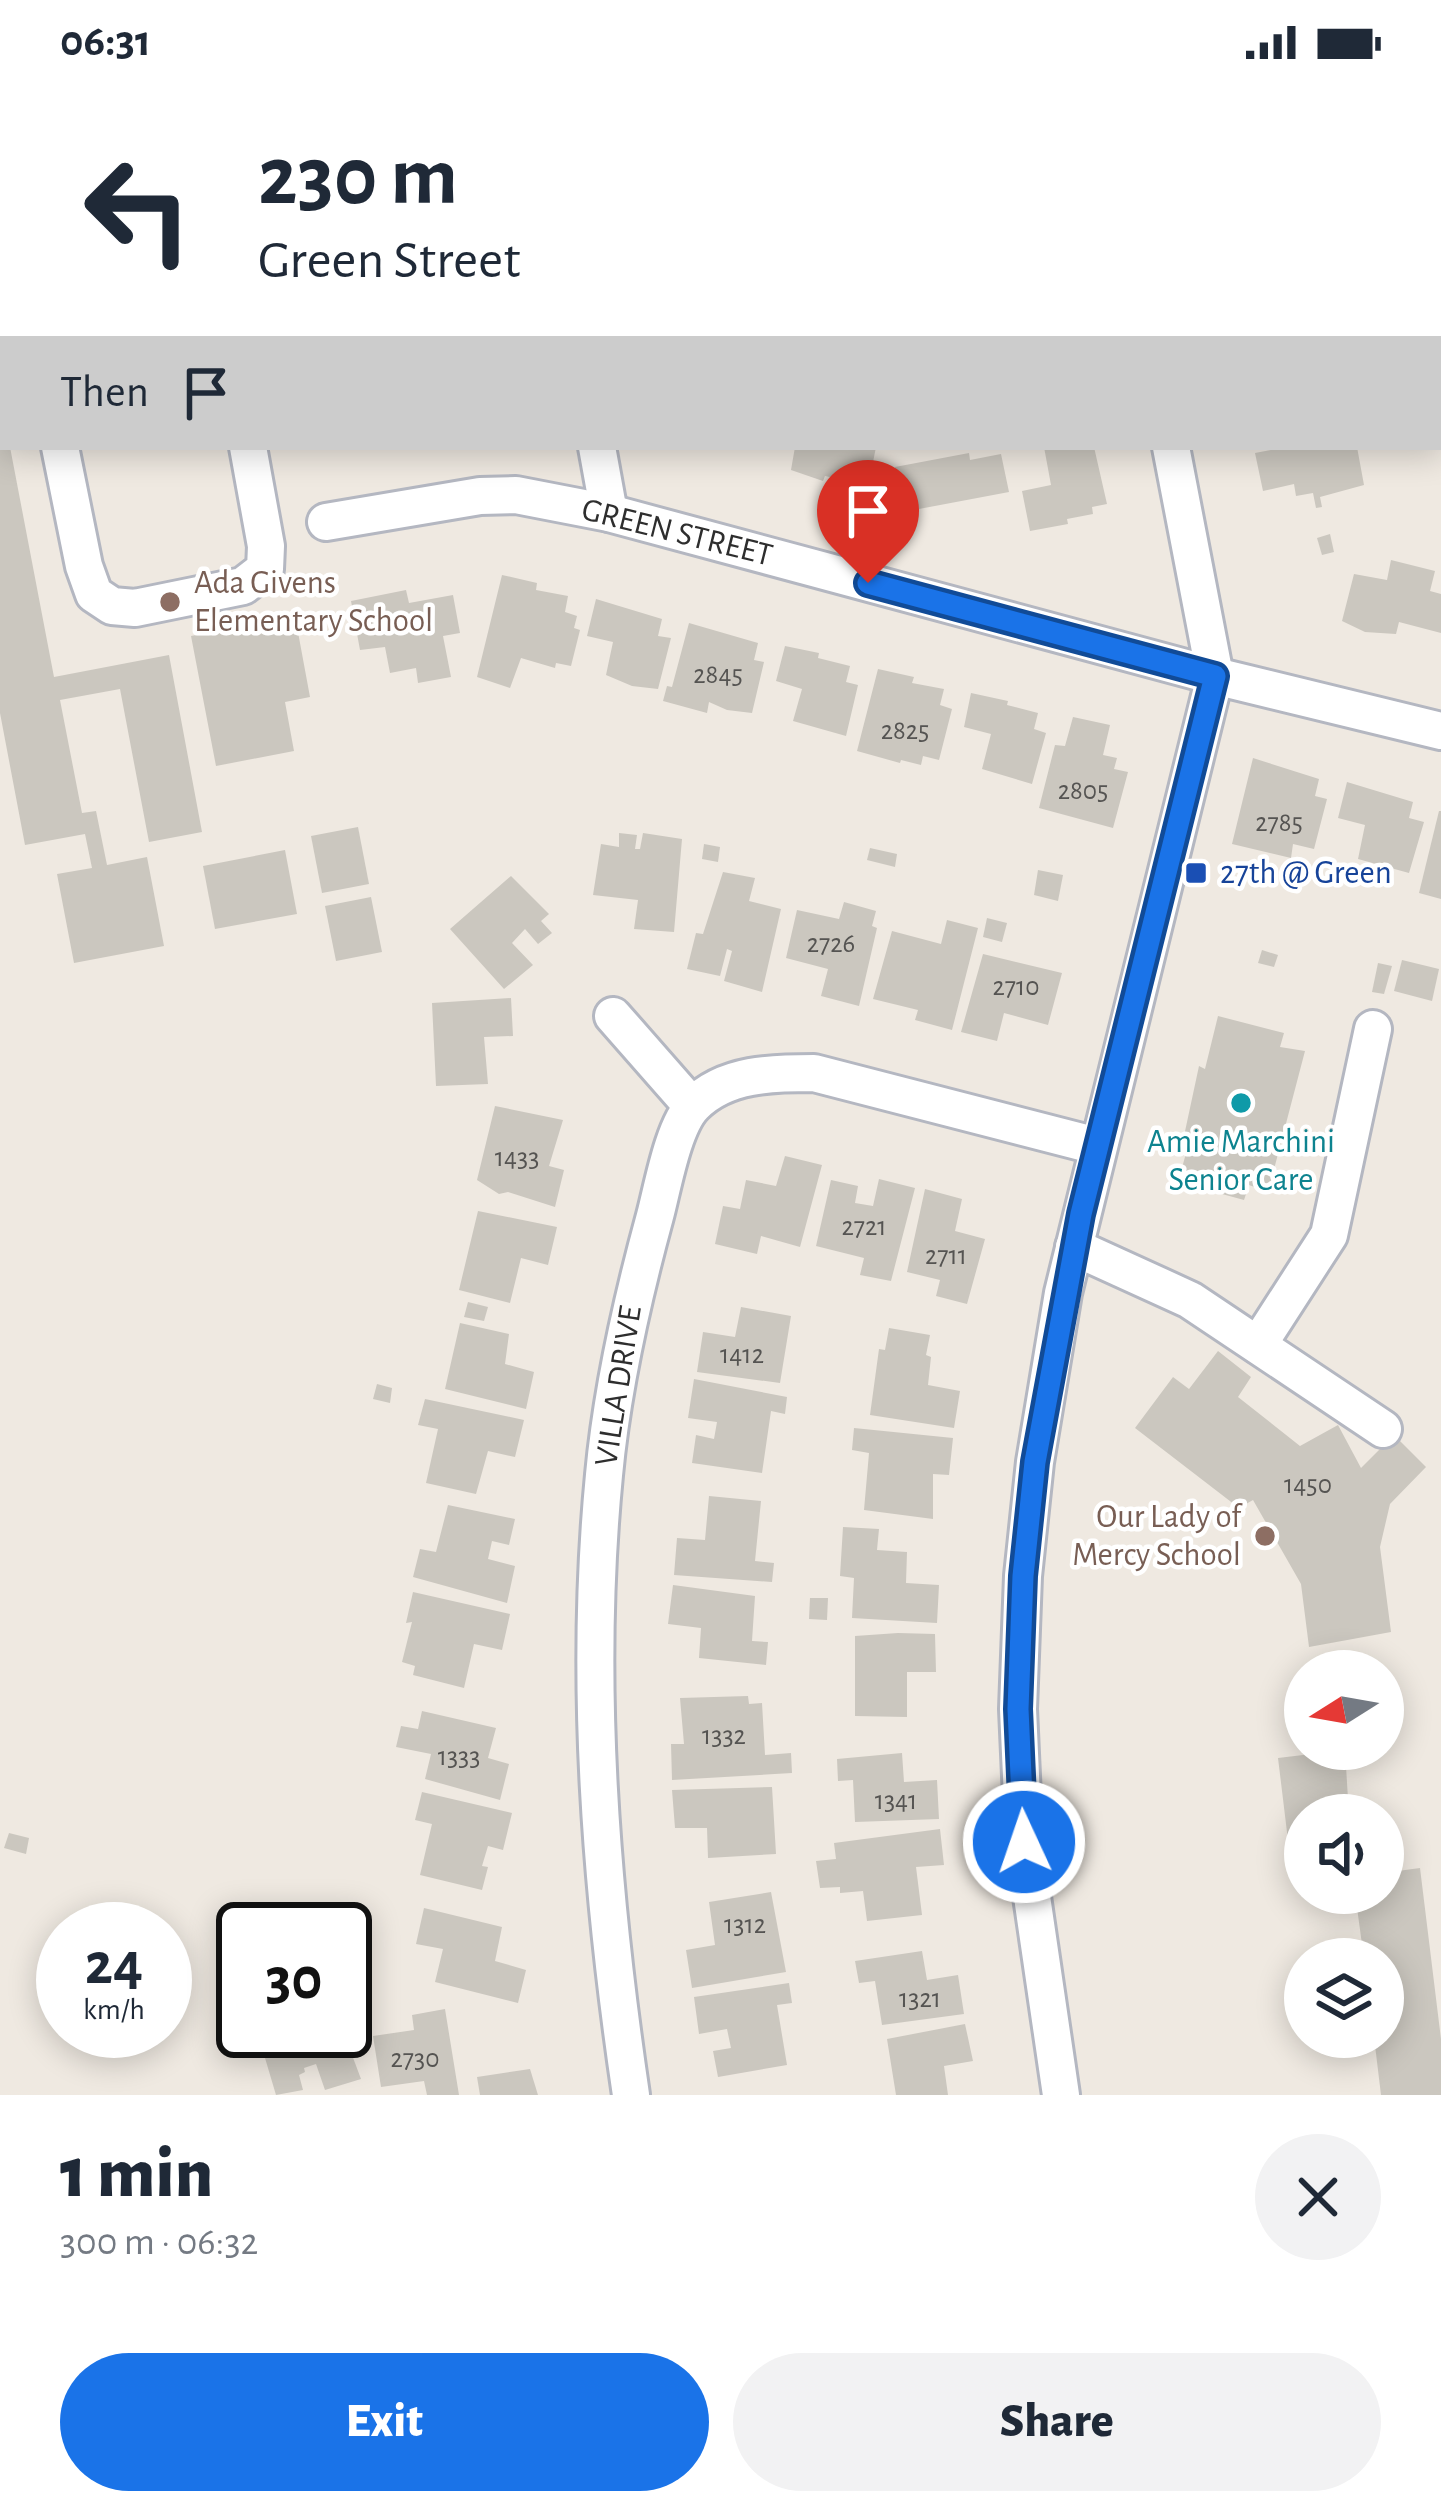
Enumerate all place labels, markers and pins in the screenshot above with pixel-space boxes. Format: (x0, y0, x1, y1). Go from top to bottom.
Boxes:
pin (817, 460, 919, 583)
place label: Ada Givens Elementary School (194, 567, 433, 638)
marker: Ada Givens Elementary School (157, 589, 183, 615)
place label: 27th @ Green (1220, 857, 1392, 890)
marker: 27th @ Green (1183, 860, 1209, 886)
marker: Amie Marchini Senior Care (1228, 1090, 1254, 1116)
place label: Amie Marchini Senior Care (1147, 1126, 1335, 1197)
place label: Our Lady of Mercy School (1072, 1501, 1243, 1572)
marker: Our Lady of Mercy School (1252, 1523, 1278, 1549)

